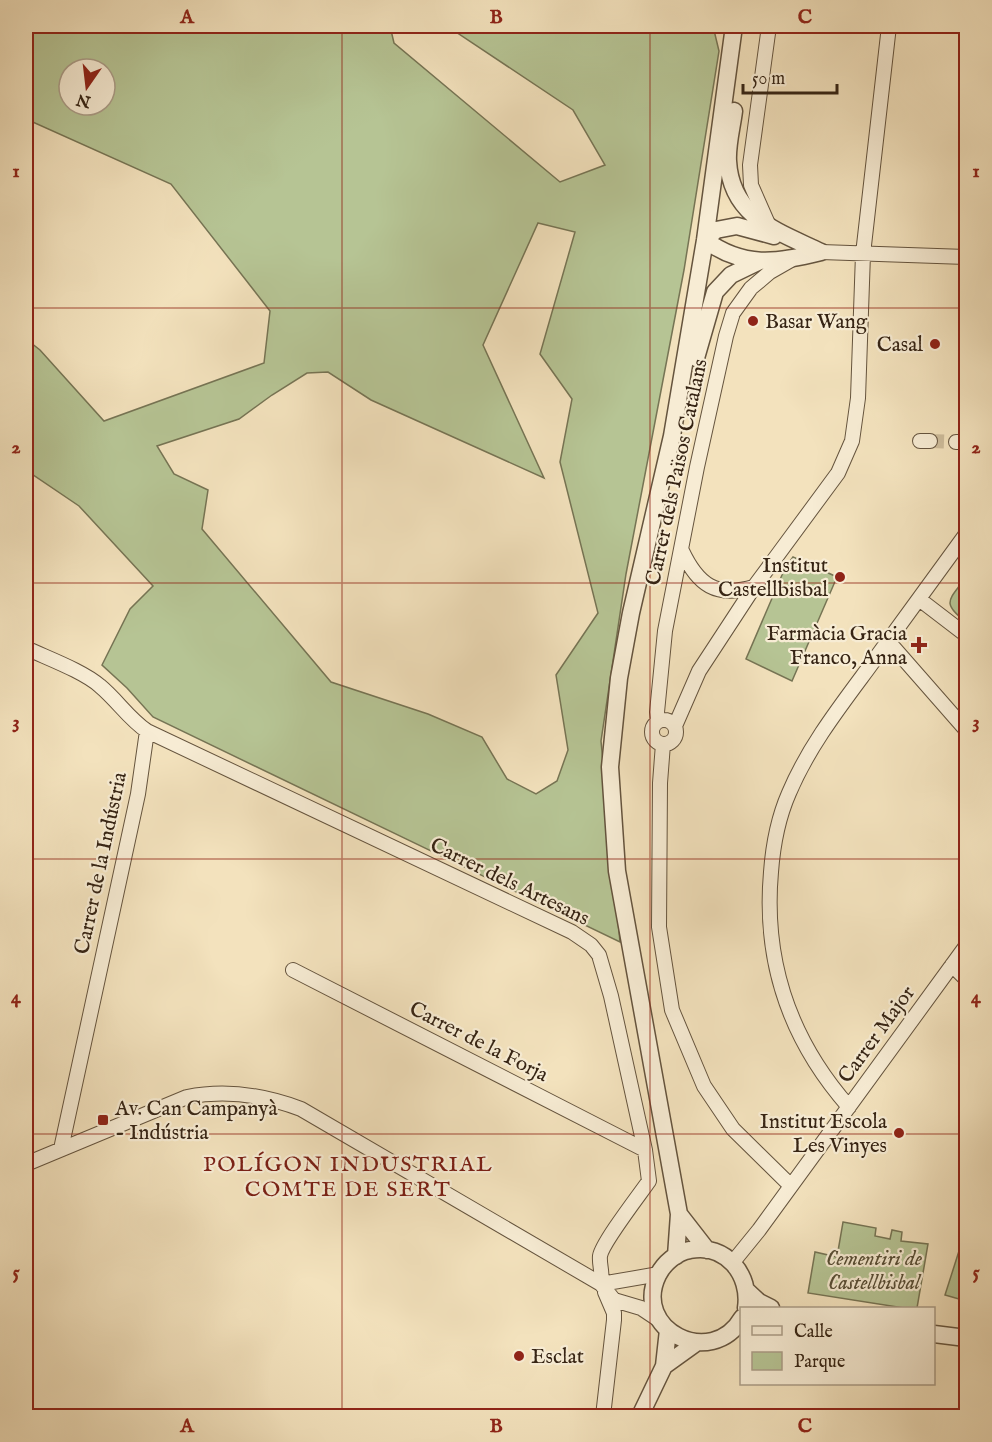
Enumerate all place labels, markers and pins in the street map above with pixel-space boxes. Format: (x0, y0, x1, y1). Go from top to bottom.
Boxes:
place label: Basar Wang (765, 309, 868, 336)
marker: Basar Wang (746, 314, 760, 328)
place label: Casal (877, 332, 923, 359)
marker: Casal (928, 337, 942, 351)
place label: Institut Castellbisbal (718, 553, 828, 604)
marker: Institut Castellbisbal (833, 570, 847, 584)
place label: Farmàcia Gracia Franco, Anna (766, 621, 908, 672)
marker: Farmàcia Gracia Franco, Anna (912, 638, 926, 652)
place label: Av. Can Campanyà - Indústria (114, 1096, 278, 1147)
place label: Institut Escola Les Vinyes (760, 1109, 888, 1160)
marker: Av. Can Campanyà - Indústria (96, 1113, 110, 1127)
marker: Institut Escola Les Vinyes (892, 1126, 906, 1140)
place label: Esclat (531, 1344, 584, 1371)
marker: Esclat (512, 1349, 526, 1363)

